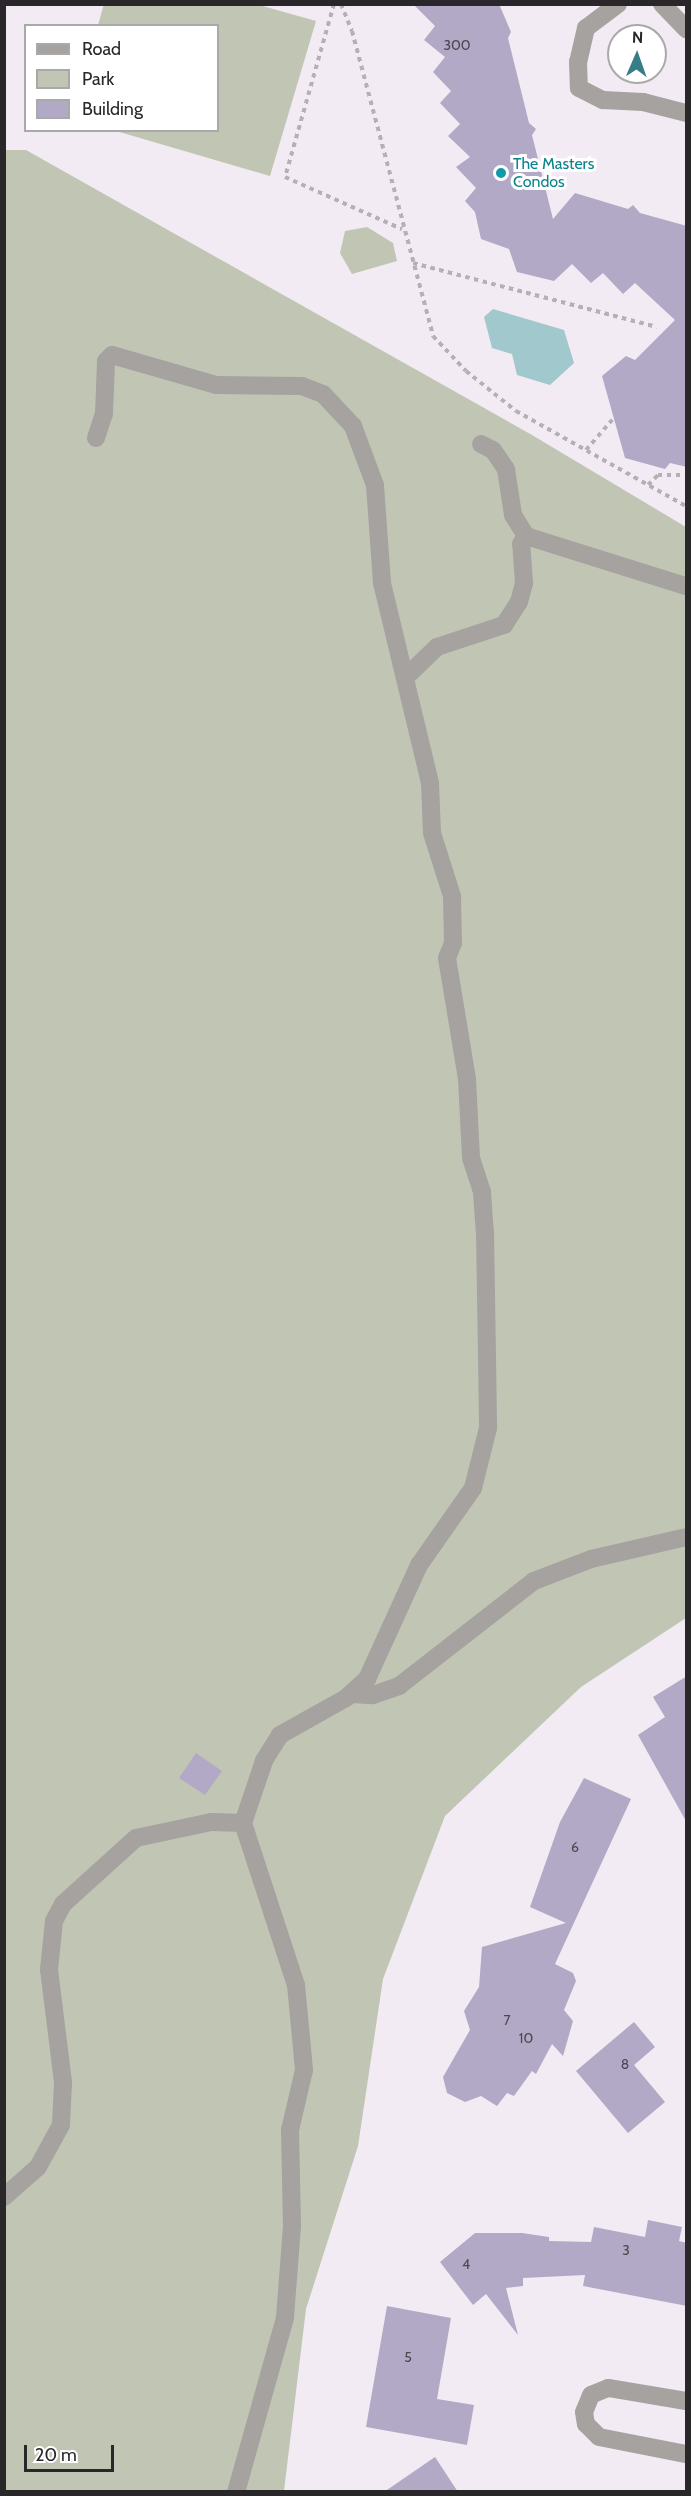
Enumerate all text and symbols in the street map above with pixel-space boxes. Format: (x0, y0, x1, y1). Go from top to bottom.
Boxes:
legend (24, 24, 219, 132)
north arrow (607, 24, 667, 84)
text: N (632, 28, 644, 47)
house number: 300 (443, 37, 471, 53)
text: Road (82, 38, 121, 60)
text: Park (82, 68, 114, 90)
text: Building (82, 98, 143, 120)
place label: The Masters Condos (513, 154, 594, 192)
marker: The Masters Condos (494, 166, 508, 180)
house number: 6 (571, 1839, 579, 1855)
house number: 7 (503, 2012, 511, 2028)
house number: 10 (519, 2030, 533, 2046)
house number: 8 (621, 2056, 629, 2072)
house number: 3 (622, 2242, 630, 2258)
house number: 4 (462, 2256, 470, 2272)
house number: 5 (404, 2349, 412, 2365)
scale bar (27, 2433, 117, 2471)
text: 20 m (35, 2444, 77, 2466)

